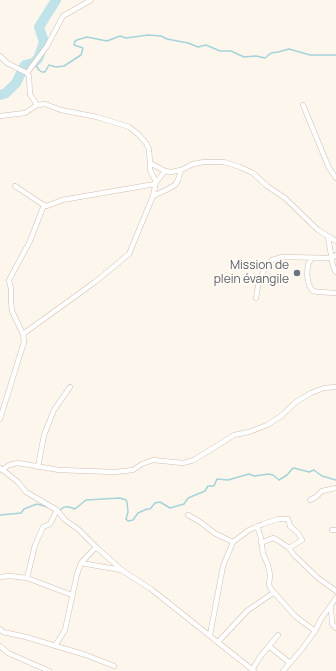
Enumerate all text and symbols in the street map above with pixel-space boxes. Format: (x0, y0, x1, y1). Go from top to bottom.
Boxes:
place label: Mission de plein évangile (214, 259, 289, 287)
marker: Mission de plein évangile (292, 268, 302, 278)

